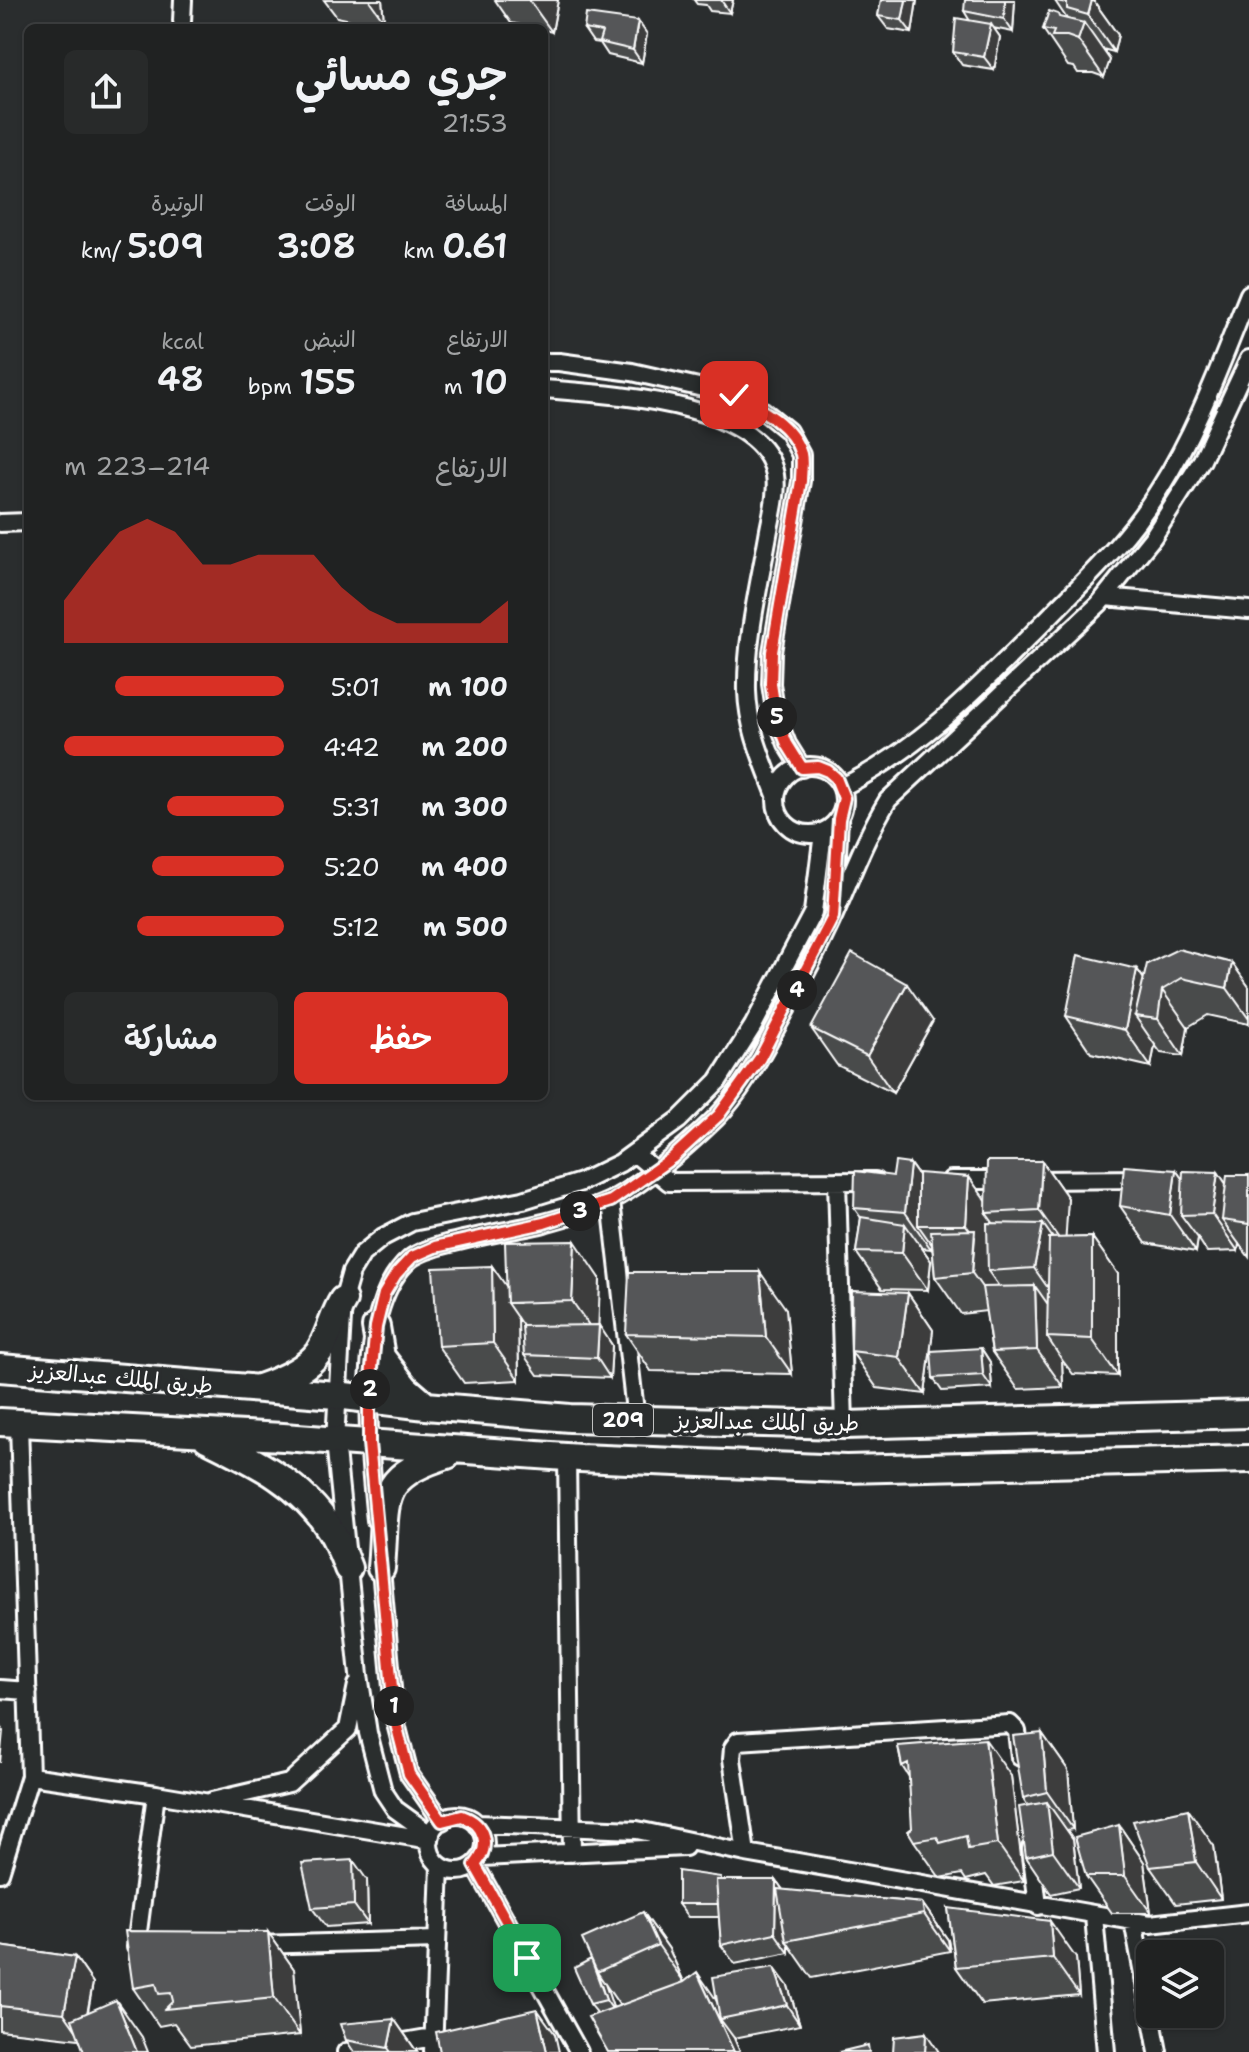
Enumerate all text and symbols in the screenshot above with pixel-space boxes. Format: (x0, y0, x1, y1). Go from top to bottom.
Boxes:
text: جري مسائي (295, 45, 508, 104)
button: share (64, 50, 148, 134)
text: 21:53 (442, 105, 508, 140)
text: الوتيرة (151, 189, 204, 218)
text: الوقت (305, 189, 356, 218)
text: المسافة (445, 189, 508, 218)
text: 5:09 (127, 223, 204, 269)
text: 3:08 (276, 223, 356, 269)
text: 0.61 (442, 223, 508, 269)
text: /km (81, 236, 127, 265)
text: km (403, 236, 442, 265)
text: النبض (303, 325, 356, 354)
text: الارتفاع (446, 325, 508, 354)
text: kcal (161, 327, 204, 356)
text: 48 (157, 356, 204, 402)
text: 155 (300, 359, 356, 405)
text: 10 (470, 359, 508, 405)
pin (700, 361, 768, 429)
text: bpm (248, 372, 300, 401)
text: m (444, 372, 470, 401)
icon: check (712, 373, 756, 417)
text: 214–223 m (64, 448, 210, 483)
text: الارتفاع (435, 450, 508, 485)
text: 5:01 (331, 669, 380, 704)
text: 100 m (428, 669, 508, 704)
pin: 5 (757, 697, 797, 737)
text: 5 (770, 702, 784, 731)
text: 4:42 (323, 729, 380, 764)
text: 200 m (421, 729, 508, 764)
text: 5:31 (332, 789, 380, 824)
text: 300 m (421, 789, 508, 824)
text: 5:20 (324, 849, 380, 884)
text: 400 m (421, 849, 508, 884)
text: 5:12 (332, 909, 380, 944)
text: 500 m (423, 909, 508, 944)
pin: 4 (777, 970, 817, 1010)
text: 4 (789, 975, 805, 1004)
button: مشاركة (64, 992, 278, 1084)
button: حفظ (294, 992, 508, 1084)
pin: 3 (560, 1191, 600, 1231)
text: 3 (572, 1196, 588, 1225)
street label: طريق الملك عبدالعزيز (26, 1355, 214, 1400)
pin: 2 (350, 1369, 390, 1409)
text: 2 (362, 1374, 378, 1403)
road number: 209 (593, 1404, 653, 1436)
street label: طريق الملك عبدالعزيز (673, 1406, 859, 1438)
pin: 1 (374, 1686, 414, 1726)
text: 1 (389, 1691, 399, 1720)
pin (493, 1924, 561, 1992)
icon: arrive (505, 1936, 549, 1980)
map controls (1136, 1940, 1224, 2028)
button: layers (1136, 1940, 1224, 2028)

